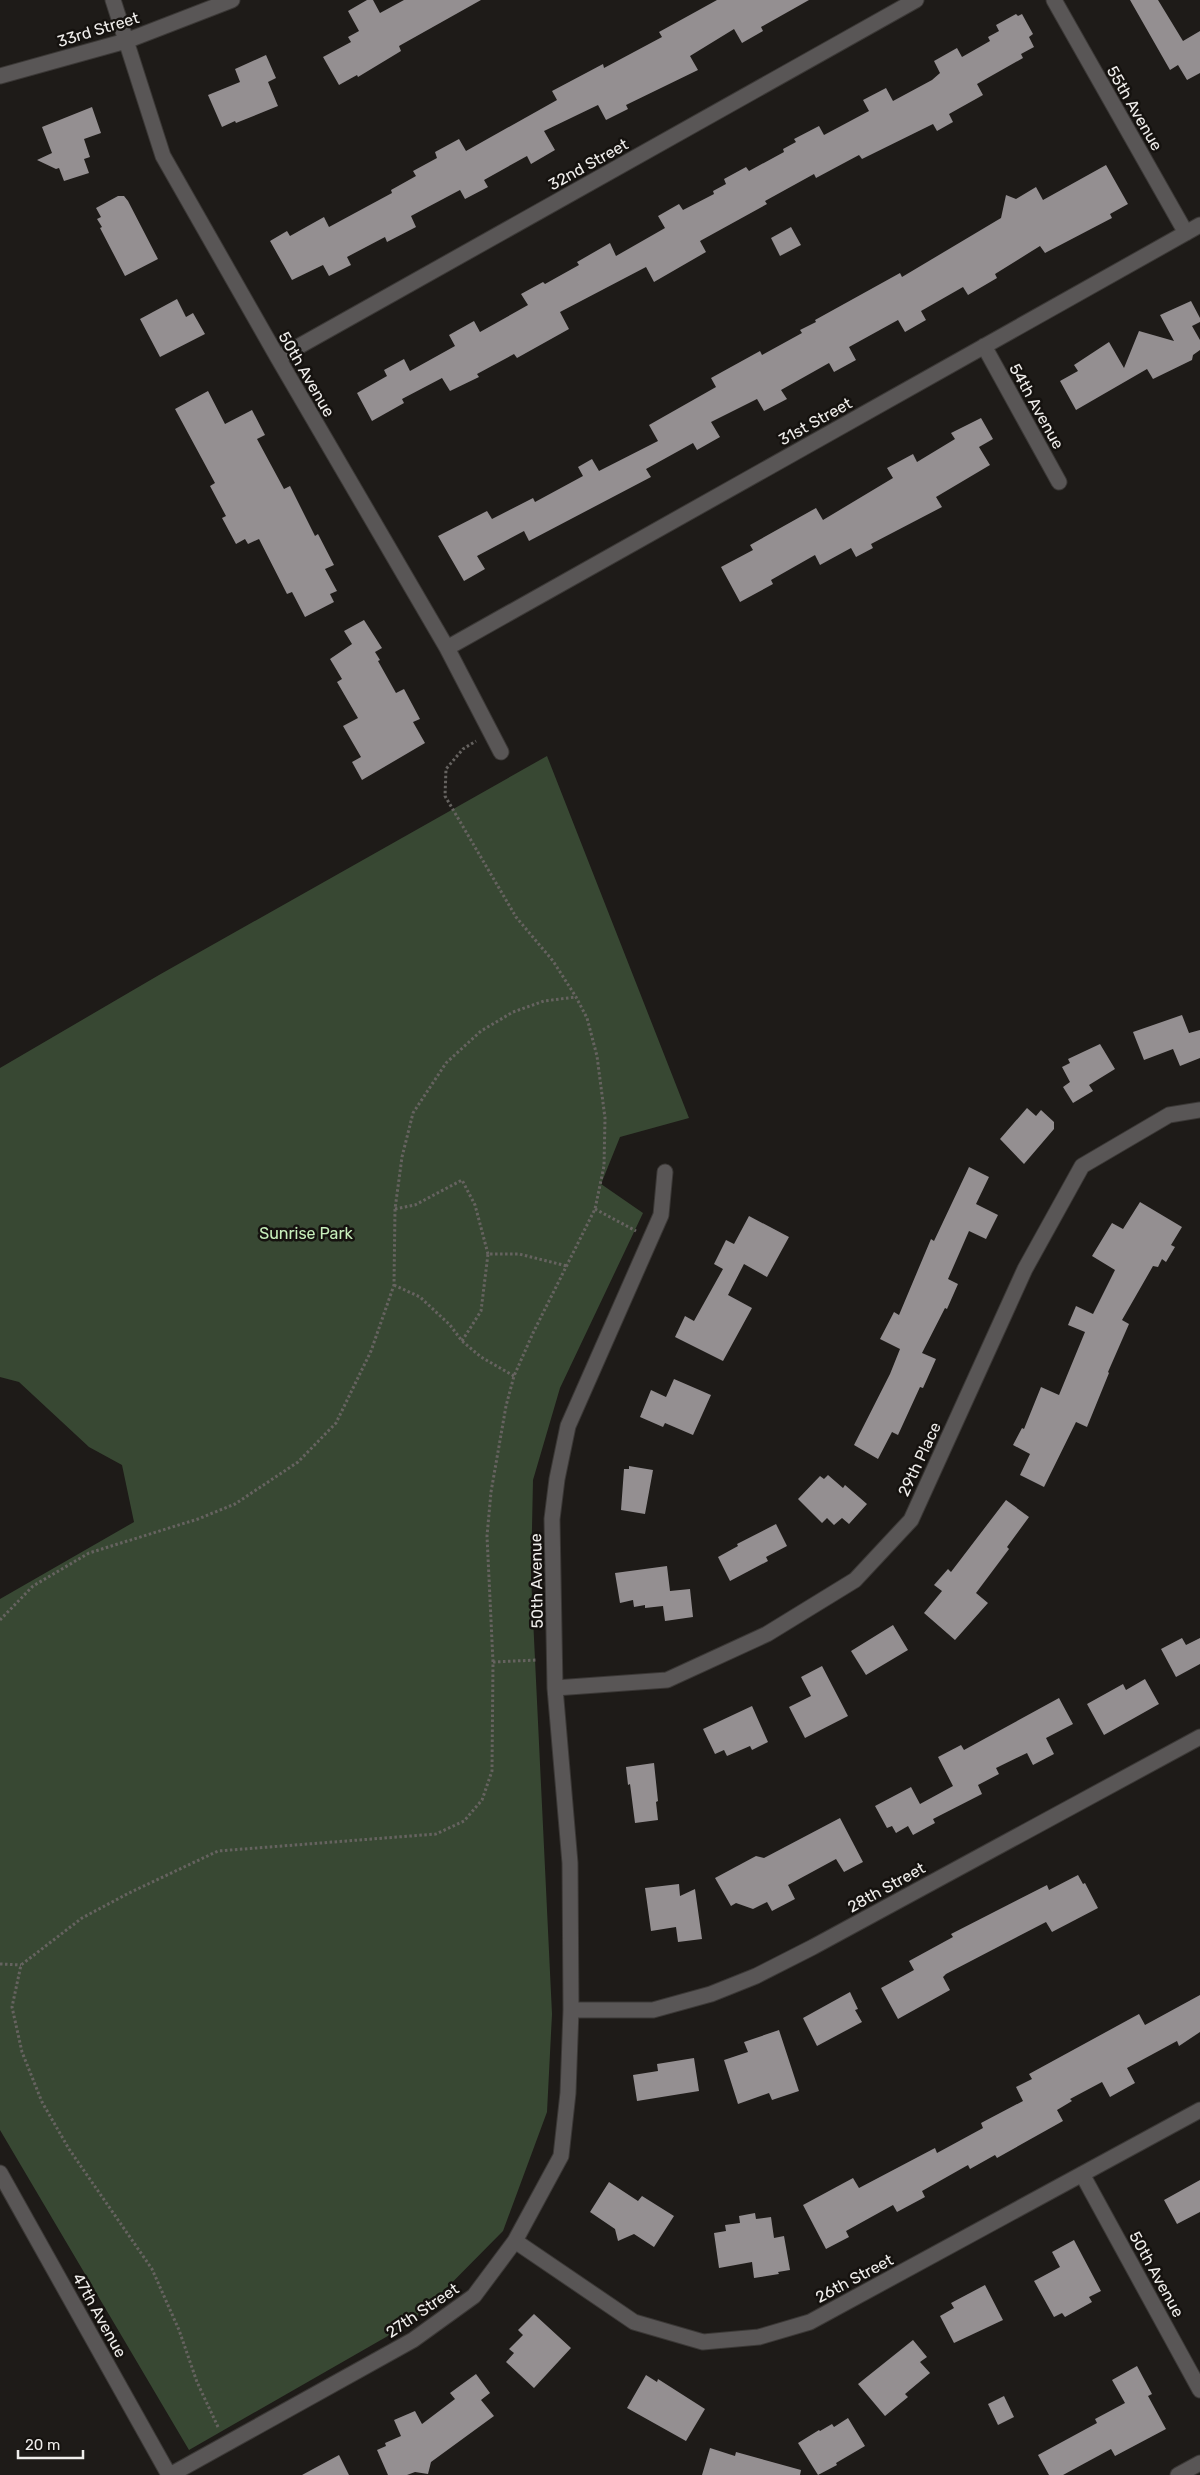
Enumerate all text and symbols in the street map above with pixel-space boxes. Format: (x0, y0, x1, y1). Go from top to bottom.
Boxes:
street label: 33rd Street (55, 8, 141, 51)
street label: 55th Avenue (1103, 63, 1166, 154)
street label: 32nd Street (545, 135, 632, 194)
street label: 50th Avenue (275, 328, 339, 420)
street label: 54th Avenue (1005, 360, 1068, 452)
street label: 31st Street (775, 394, 855, 449)
park label: Sunrise Park (259, 1224, 354, 1243)
street label: 29th Place (894, 1419, 945, 1499)
street label: 50th Avenue (526, 1533, 547, 1629)
street label: 28th Street (844, 1858, 928, 1917)
street label: 50th Avenue (1125, 2228, 1188, 2321)
street label: 26th Street (812, 2250, 896, 2307)
street label: 47th Avenue (69, 2270, 131, 2361)
street label: 27th Street (382, 2279, 462, 2342)
scale bar (18, 2428, 82, 2460)
text: 20 m (25, 2436, 60, 2454)

